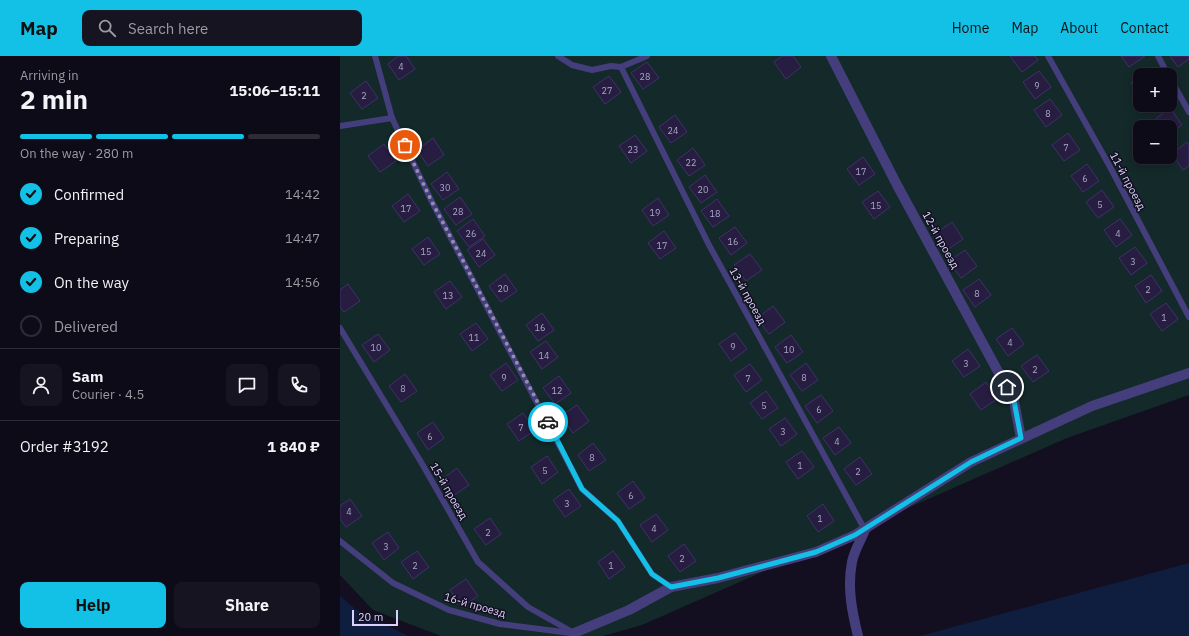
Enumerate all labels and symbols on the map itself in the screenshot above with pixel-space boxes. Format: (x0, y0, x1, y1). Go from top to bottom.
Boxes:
house number: 4 (398, 61, 404, 72)
house number: 28 (640, 71, 650, 82)
house number: 9 (1034, 80, 1040, 91)
house number: 27 (602, 85, 612, 96)
house number: 2 (361, 90, 367, 101)
house number: 8 (1045, 108, 1051, 119)
house number: 24 (668, 125, 678, 136)
pin (388, 128, 422, 162)
house number: 7 (1063, 142, 1069, 153)
house number: 23 (628, 144, 638, 155)
street label: 11-й проезд (1107, 150, 1149, 213)
house number: 22 (686, 157, 696, 168)
house number: 17 (856, 166, 866, 177)
house number: 6 (1082, 173, 1088, 184)
house number: 30 (440, 182, 450, 193)
house number: 20 (698, 184, 708, 195)
house number: 5 (1097, 199, 1103, 210)
house number: 15 (871, 200, 881, 211)
house number: 17 (401, 203, 411, 214)
house number: 28 (453, 206, 463, 217)
house number: 19 (650, 207, 660, 218)
house number: 18 (710, 208, 720, 219)
street label: 12-й проезд (919, 209, 963, 272)
house number: 26 (466, 228, 476, 239)
house number: 4 (1115, 228, 1121, 239)
house number: 16 (728, 236, 738, 247)
house number: 17 (657, 240, 667, 251)
house number: 15 (421, 246, 431, 257)
house number: 24 (476, 248, 486, 259)
house number: 3 (1130, 256, 1136, 267)
street label: 13-й проезд (726, 265, 770, 328)
house number: 20 (498, 283, 508, 294)
house number: 2 (1145, 284, 1151, 295)
house number: 8 (974, 288, 980, 299)
house number: 13 (443, 290, 453, 301)
house number: 1 (1161, 312, 1167, 323)
house number: 16 (535, 322, 545, 333)
house number: 11 (469, 332, 479, 343)
house number: 4 (1007, 337, 1013, 348)
house number: 9 (730, 341, 736, 352)
house number: 10 (371, 342, 381, 353)
house number: 10 (784, 344, 794, 355)
house number: 14 (539, 350, 549, 361)
house number: 3 (963, 358, 969, 369)
house number: 2 (1032, 364, 1038, 375)
pin (990, 370, 1024, 404)
house number: 9 (501, 372, 507, 383)
house number: 8 (801, 372, 807, 383)
house number: 7 (745, 373, 751, 384)
house number: 8 (400, 383, 406, 394)
house number: 12 (552, 385, 562, 396)
house number: 5 (761, 400, 767, 411)
courier (528, 402, 568, 442)
house number: 6 (816, 404, 822, 415)
house number: 7 (518, 422, 524, 433)
house number: 3 (780, 426, 786, 437)
house number: 6 (427, 431, 433, 442)
house number: 4 (834, 436, 840, 447)
house number: 8 (589, 452, 595, 463)
street label: 15-й проезд (427, 460, 471, 522)
house number: 1 (797, 460, 803, 471)
house number: 5 (542, 465, 548, 476)
house number: 2 (855, 466, 861, 477)
house number: 6 (628, 490, 634, 501)
house number: 3 (564, 498, 570, 509)
house number: 4 (346, 506, 352, 517)
house number: 1 (817, 513, 823, 524)
house number: 4 (651, 523, 657, 534)
house number: 2 (485, 527, 491, 538)
house number: 3 (383, 541, 389, 552)
house number: 2 (679, 553, 685, 564)
house number: 2 (412, 560, 418, 571)
house number: 1 (608, 560, 614, 571)
street label: 16-й проезд (442, 590, 508, 621)
scale bar (352, 608, 398, 627)

